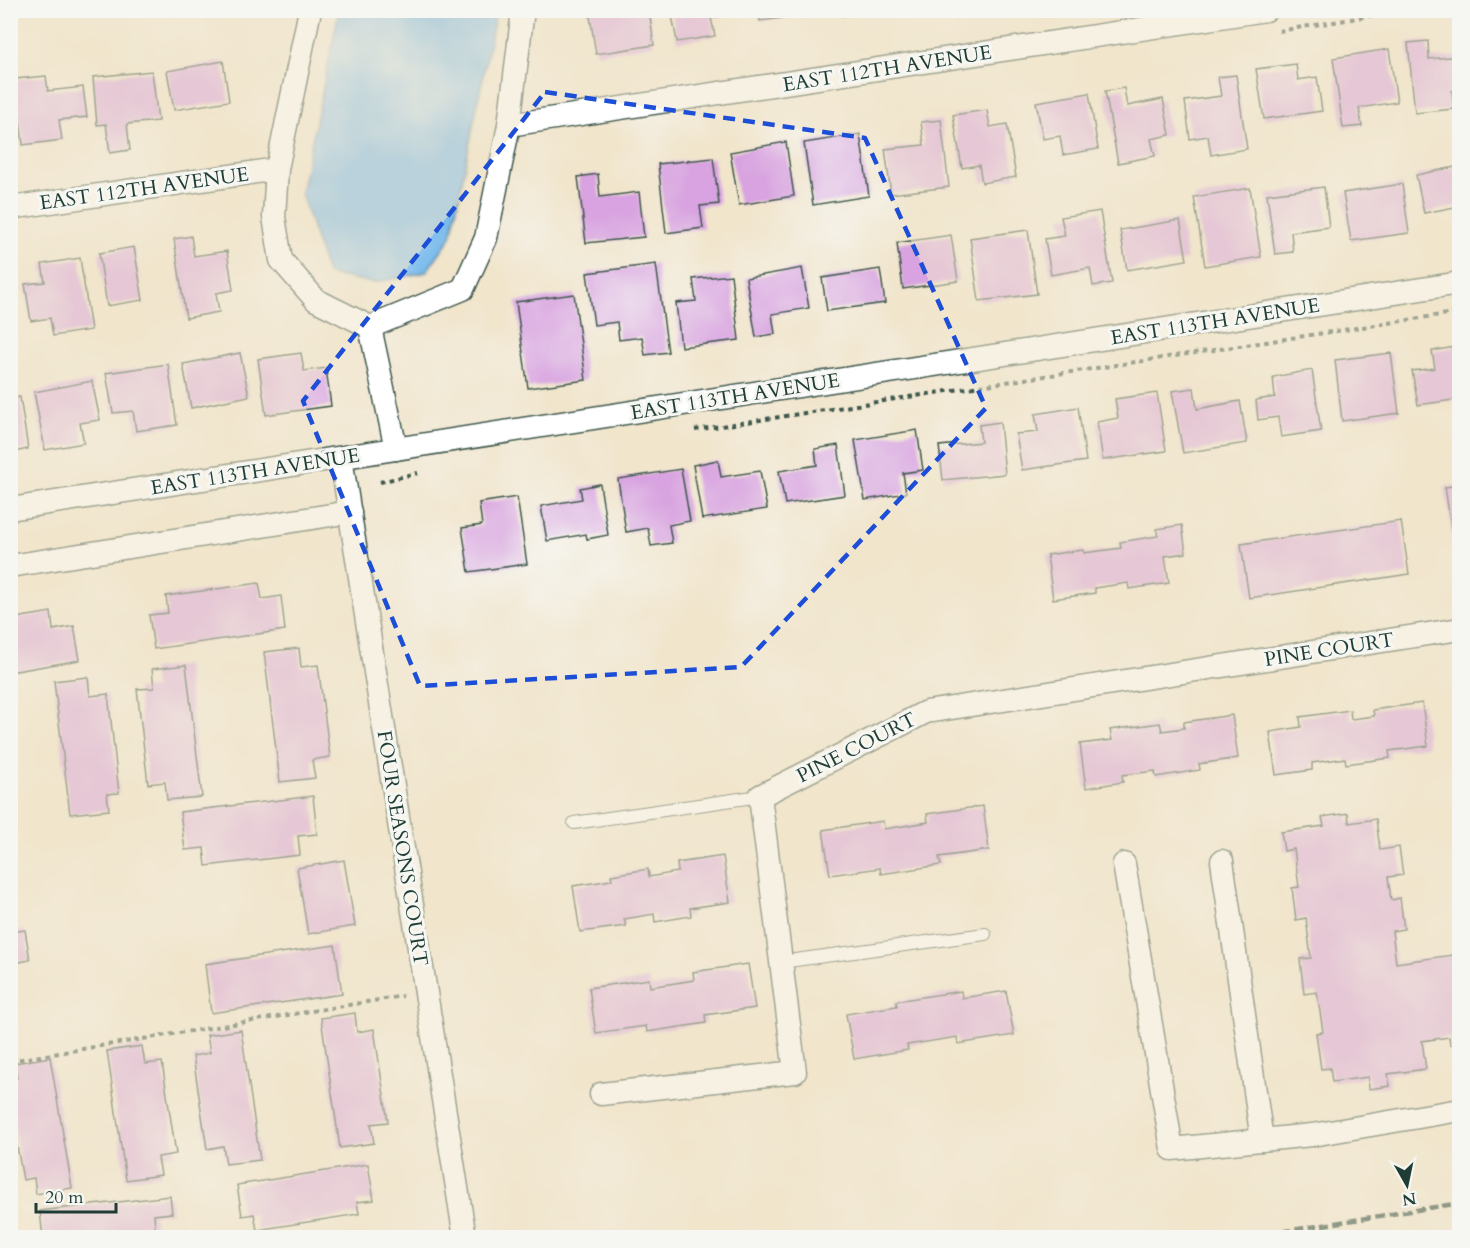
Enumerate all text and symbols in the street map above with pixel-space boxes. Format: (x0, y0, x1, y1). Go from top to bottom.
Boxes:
street label: EAST 112TH AVENUE (781, 39, 993, 98)
street label: EAST 112TH AVENUE (38, 160, 250, 217)
street label: EAST 113TH AVENUE (1109, 292, 1321, 351)
street label: EAST 113TH AVENUE (629, 367, 841, 426)
street label: EAST 113TH AVENUE (149, 442, 361, 501)
street label: PINE COURT (1262, 626, 1396, 673)
street label: PINE COURT (792, 706, 921, 789)
street label: FOUR SEASONS COURT (371, 728, 435, 968)
north arrow (1377, 1155, 1437, 1215)
scale bar (36, 1176, 116, 1214)
text: 20 m (45, 1185, 84, 1210)
text: N (1401, 1187, 1418, 1211)

